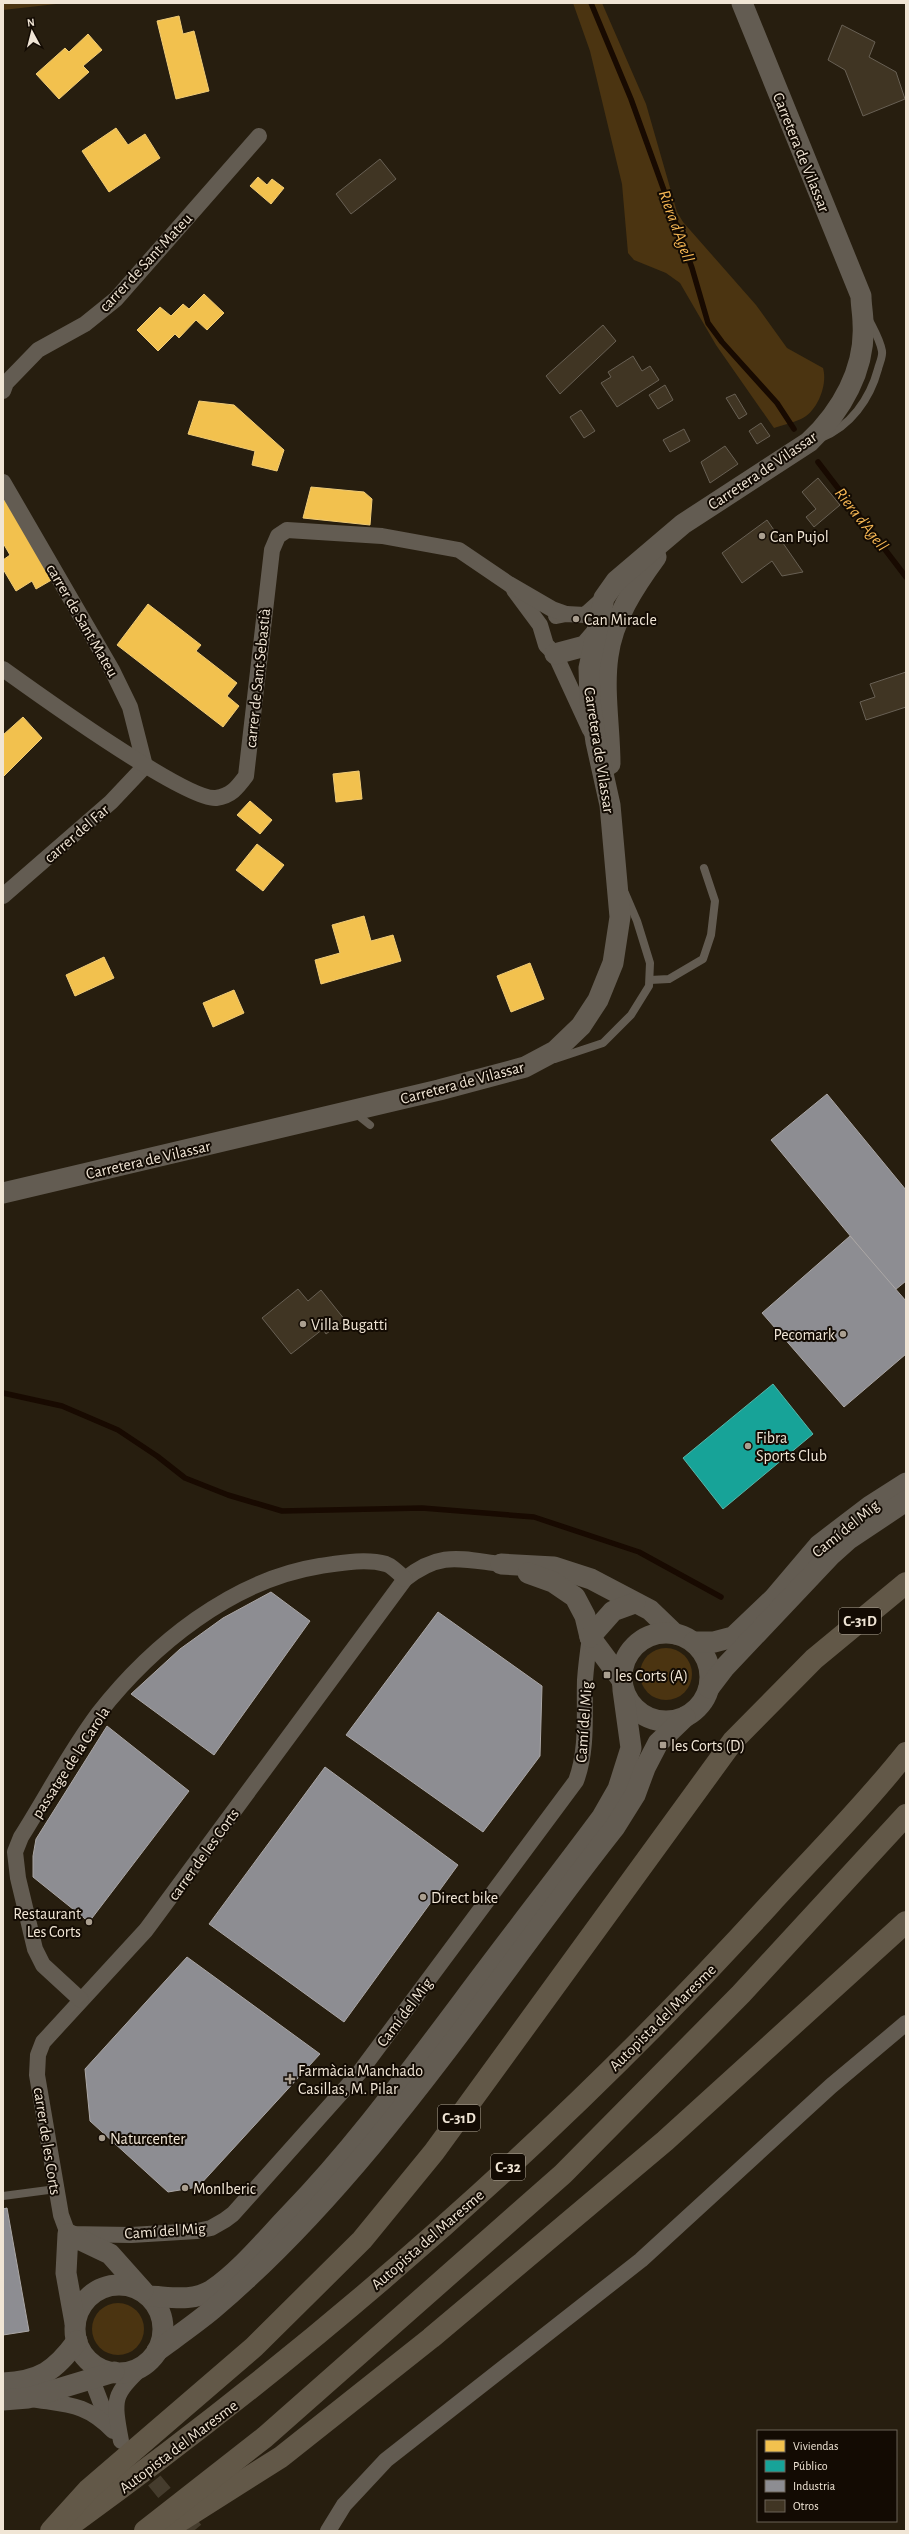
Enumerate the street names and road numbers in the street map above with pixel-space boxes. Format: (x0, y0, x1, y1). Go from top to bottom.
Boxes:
street label: Carretera de Vilassar (770, 90, 833, 215)
street label: carrer de Sant Mateu (96, 210, 195, 315)
street label: Carretera de Vilassar (705, 428, 820, 513)
street label: carrer de Sant Mateu (43, 561, 121, 680)
street label: carrer de Sant Sebastià (243, 608, 273, 749)
street label: Carretera de Vilassar (581, 686, 617, 815)
street label: carrer del Far (41, 801, 113, 866)
street label: Carretera de Vilassar (399, 1059, 527, 1107)
street label: Carretera de Vilassar (84, 1138, 213, 1182)
street label: Camí del Mig (809, 1497, 882, 1561)
road number: C-31D (839, 1608, 881, 1634)
street label: Camí del Mig (573, 1681, 595, 1763)
street label: passatge de la Carola (29, 1704, 113, 1821)
street label: carrer de les Corts (165, 1806, 242, 1903)
street label: Autopista del Maresme (606, 1961, 719, 2074)
street label: Camí del Mig (374, 1975, 436, 2050)
street label: carrer de les Corts (31, 2086, 63, 2196)
road number: C-31D (438, 2105, 480, 2131)
road number: C-32 (491, 2154, 525, 2180)
street label: Autopista del Maresme (368, 2187, 487, 2293)
street label: Camí del Mig (124, 2220, 206, 2242)
street label: Autopista del Maresme (116, 2397, 241, 2496)

